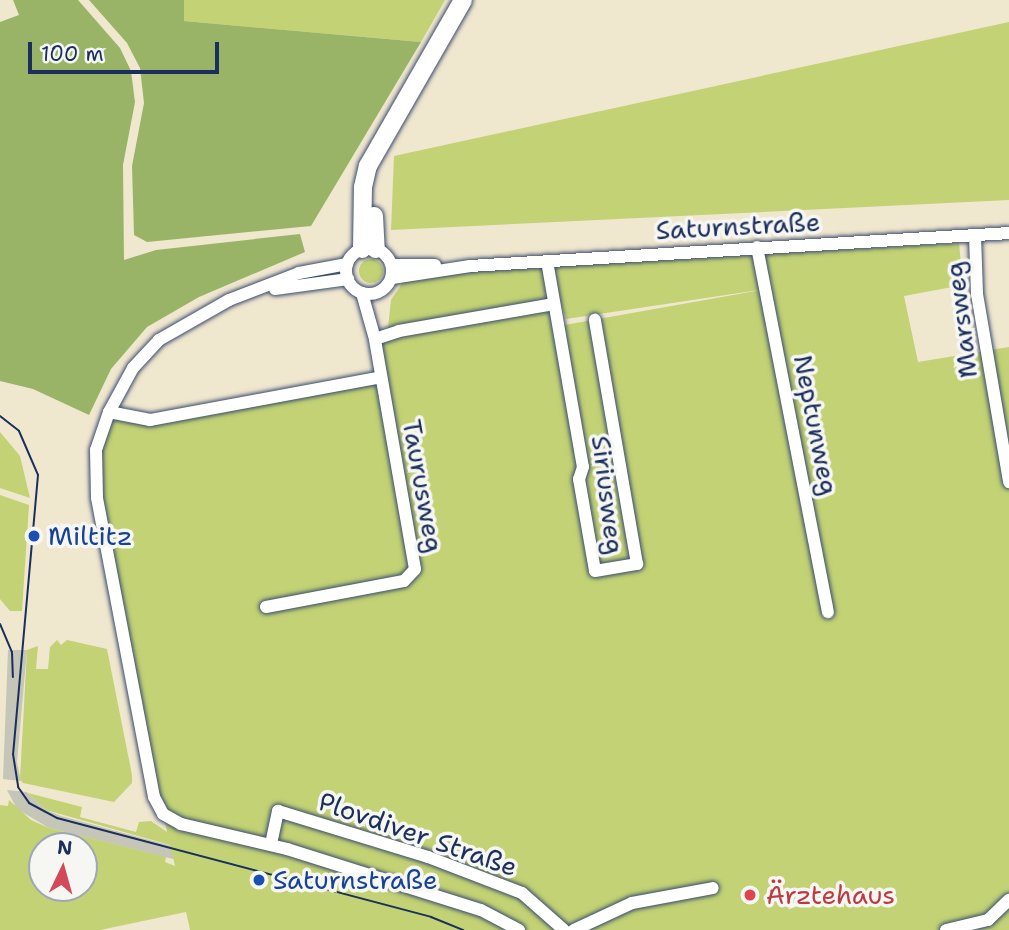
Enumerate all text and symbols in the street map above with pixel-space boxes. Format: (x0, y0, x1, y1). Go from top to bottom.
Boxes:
scale bar (32, 28, 222, 72)
text: 100 m (41, 40, 104, 68)
street label: Saturnstraße (655, 206, 821, 246)
street label: Marsweg (938, 260, 984, 380)
street label: Neptunweg (787, 352, 845, 498)
street label: Taurusweg (396, 417, 450, 555)
street label: Siriusweg (585, 434, 631, 556)
place label: Miltitz (48, 520, 132, 552)
marker: Miltitz (26, 528, 42, 544)
street label: Plovdiver Straße (315, 785, 521, 883)
north arrow (28, 832, 98, 902)
text: N (56, 834, 73, 861)
place label: Saturnstraße (273, 864, 438, 896)
marker: Saturnstraße (251, 872, 267, 888)
place label: Ärztehaus (766, 879, 895, 911)
marker: Ärztehaus (740, 885, 760, 905)

